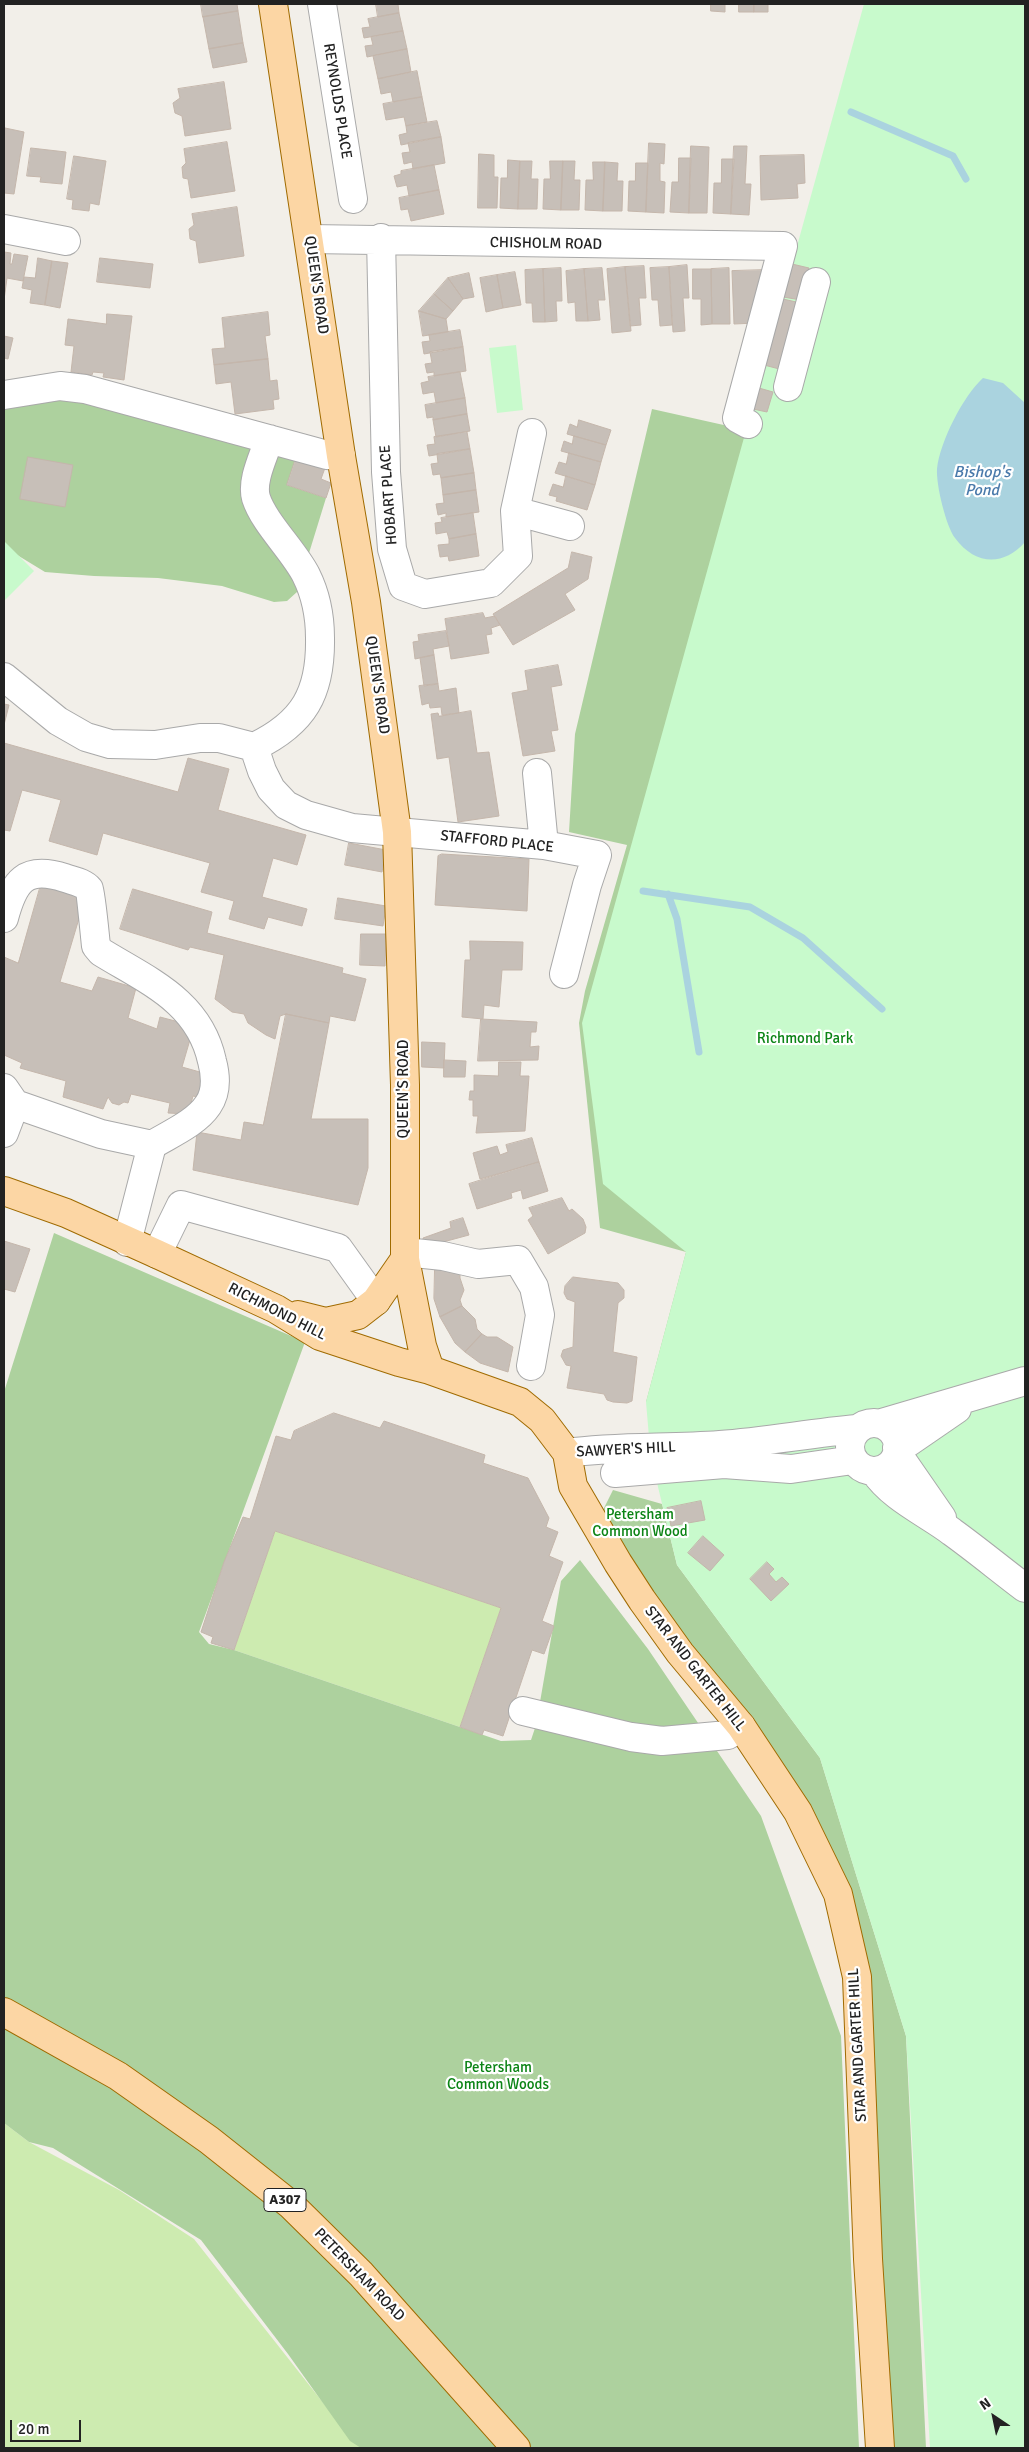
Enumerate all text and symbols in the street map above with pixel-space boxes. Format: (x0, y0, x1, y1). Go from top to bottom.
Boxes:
street label: REYNOLDS PLACE (319, 42, 355, 160)
street label: CHISHOLM ROAD (490, 234, 602, 254)
street label: QUEEN'S ROAD (300, 235, 332, 335)
street label: HOBART PLACE (377, 444, 401, 546)
water label: Bishop's Pond (954, 463, 1010, 501)
street label: QUEEN'S ROAD (361, 635, 393, 735)
street label: STAFFORD PLACE (439, 827, 555, 857)
park label: Richmond Park (757, 1030, 853, 1048)
street label: QUEEN'S ROAD (395, 1039, 413, 1139)
street label: RICHMOND HILL (225, 1280, 329, 1344)
street label: SAWYER'S HILL (576, 1438, 676, 1462)
park label: Petersham Common Wood (592, 1506, 688, 1541)
street label: STAR AND GARTER HILL (641, 1603, 749, 1735)
street label: STAR AND GARTER HILL (845, 1968, 871, 2122)
park label: Petersham Common Woods (447, 2059, 549, 2094)
road number: A307 (264, 2188, 306, 2212)
street label: PETERSHAM ROAD (310, 2225, 408, 2325)
north arrow (969, 2392, 1019, 2442)
text: N (977, 2394, 994, 2414)
scale bar (12, 2410, 84, 2442)
text: 20 m (18, 2420, 49, 2438)

